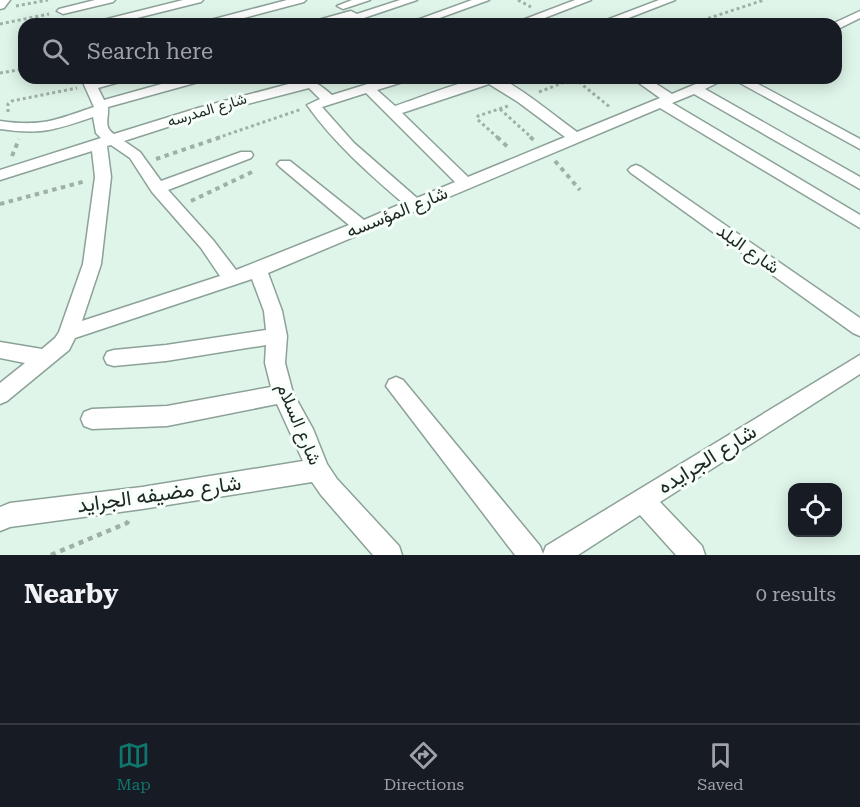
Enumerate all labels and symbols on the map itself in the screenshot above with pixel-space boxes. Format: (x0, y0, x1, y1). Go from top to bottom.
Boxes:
street label: شارع المدرسه (165, 89, 250, 132)
street label: شارع المؤسسه (343, 182, 451, 243)
street label: شارع البلد (712, 219, 784, 279)
street label: شارع السلام (271, 380, 326, 469)
street label: شارع الجرايده (653, 419, 762, 501)
street label: شارع مضيفه الجرايد (75, 471, 243, 519)

